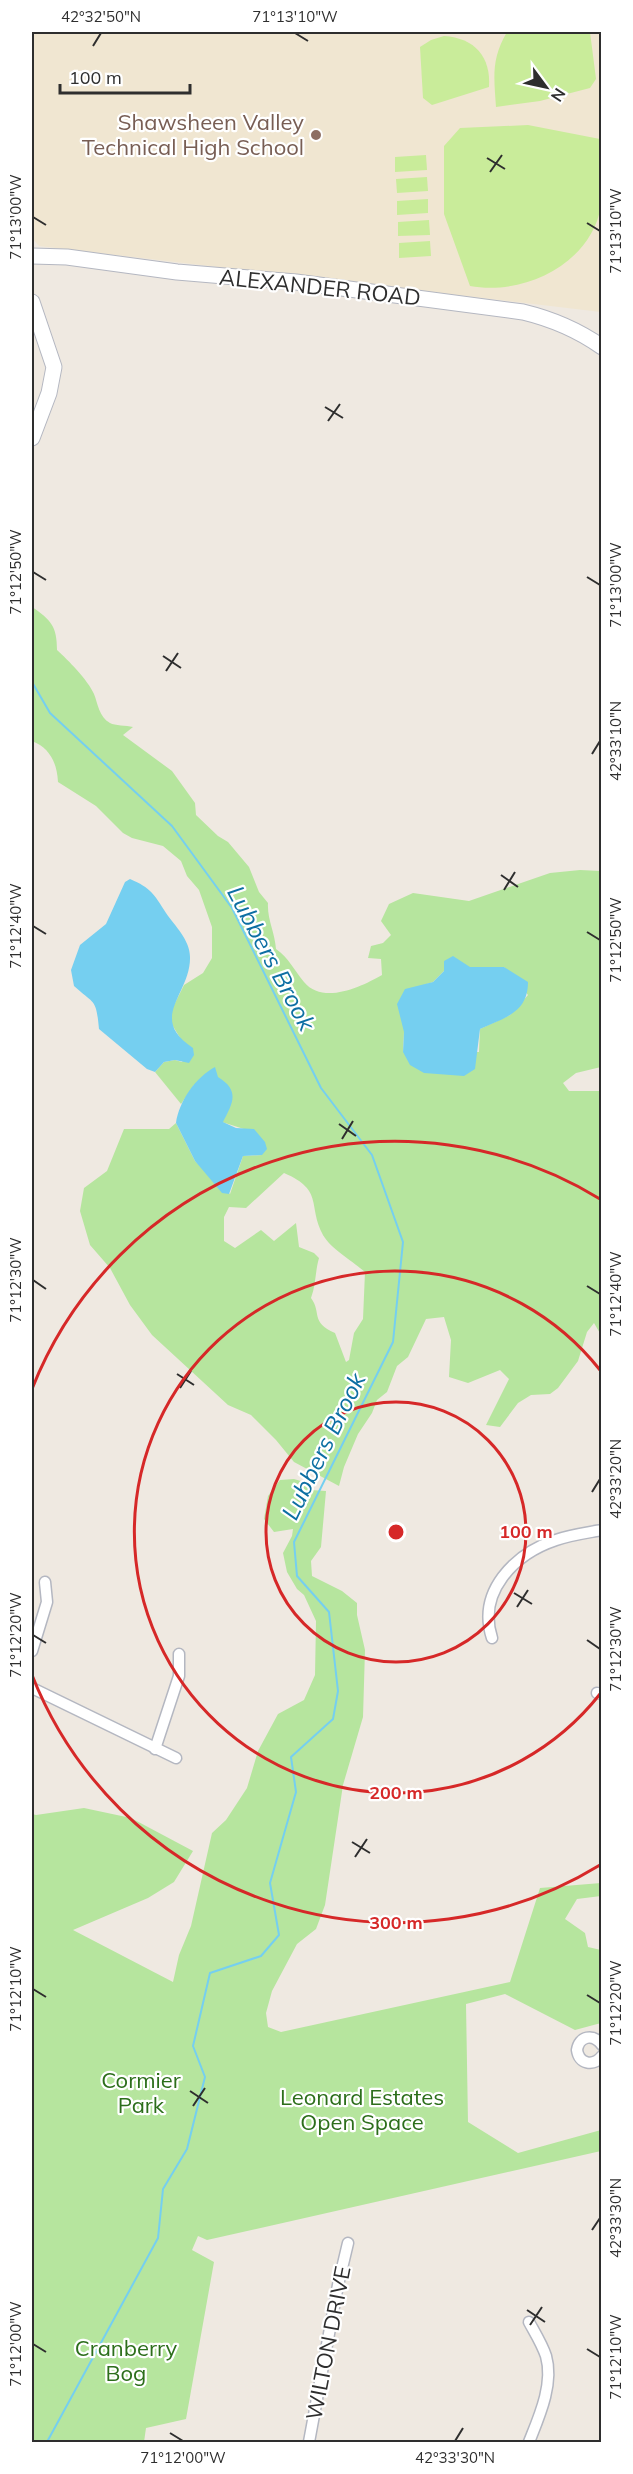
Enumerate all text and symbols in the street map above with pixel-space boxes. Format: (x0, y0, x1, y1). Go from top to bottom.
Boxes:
text: 42°32'50"N (61, 7, 141, 26)
text: 71°13'10"W (252, 7, 338, 26)
scale bar (60, 57, 190, 95)
north arrow (516, 57, 576, 117)
text: 100 m (69, 66, 122, 89)
text: N (547, 85, 570, 106)
place label: Shawsheen Valley Technical High School (82, 108, 304, 161)
marker: Shawsheen Valley Technical High School (309, 128, 323, 142)
text: 71°13'00"W (6, 174, 25, 260)
text: 71°13'10"W (606, 188, 625, 274)
street label: ALEXANDER ROAD (218, 263, 422, 311)
text: 71°12'50"W (6, 529, 25, 615)
text: 71°13'00"W (606, 542, 625, 628)
text: 42°33'10"N (606, 701, 625, 781)
water label: Lubbers Brook (221, 880, 323, 1036)
text: 71°12'40"W (6, 883, 25, 969)
text: 71°12'50"W (606, 897, 625, 983)
text: 71°12'30"W (6, 1237, 25, 1323)
text: 71°12'40"W (606, 1251, 625, 1337)
water label: Lubbers Brook (274, 1367, 372, 1524)
text: 42°33'20"N (606, 1439, 625, 1519)
text: 100 m (499, 1520, 553, 1543)
centre of rings (386, 1522, 406, 1542)
text: 71°12'20"W (6, 1592, 25, 1678)
text: 71°12'30"W (606, 1606, 625, 1692)
text: 200 m (369, 1781, 423, 1804)
text: 300 m (369, 1911, 423, 1934)
text: 71°12'10"W (6, 1946, 25, 2032)
text: 71°12'20"W (606, 1960, 625, 2046)
park label: Cormier Park (101, 2066, 181, 2119)
park label: Leonard Estates Open Space (280, 2083, 444, 2136)
text: 42°33'30"N (606, 2178, 625, 2258)
street label: WILTON DRIVE (299, 2264, 357, 2422)
text: 71°12'00"W (6, 2301, 25, 2387)
text: 71°12'10"W (606, 2314, 625, 2400)
park label: Cranberry Bog (75, 2334, 178, 2387)
text: 71°12'00"W (140, 2448, 226, 2467)
text: 42°33'30"N (415, 2448, 495, 2467)

